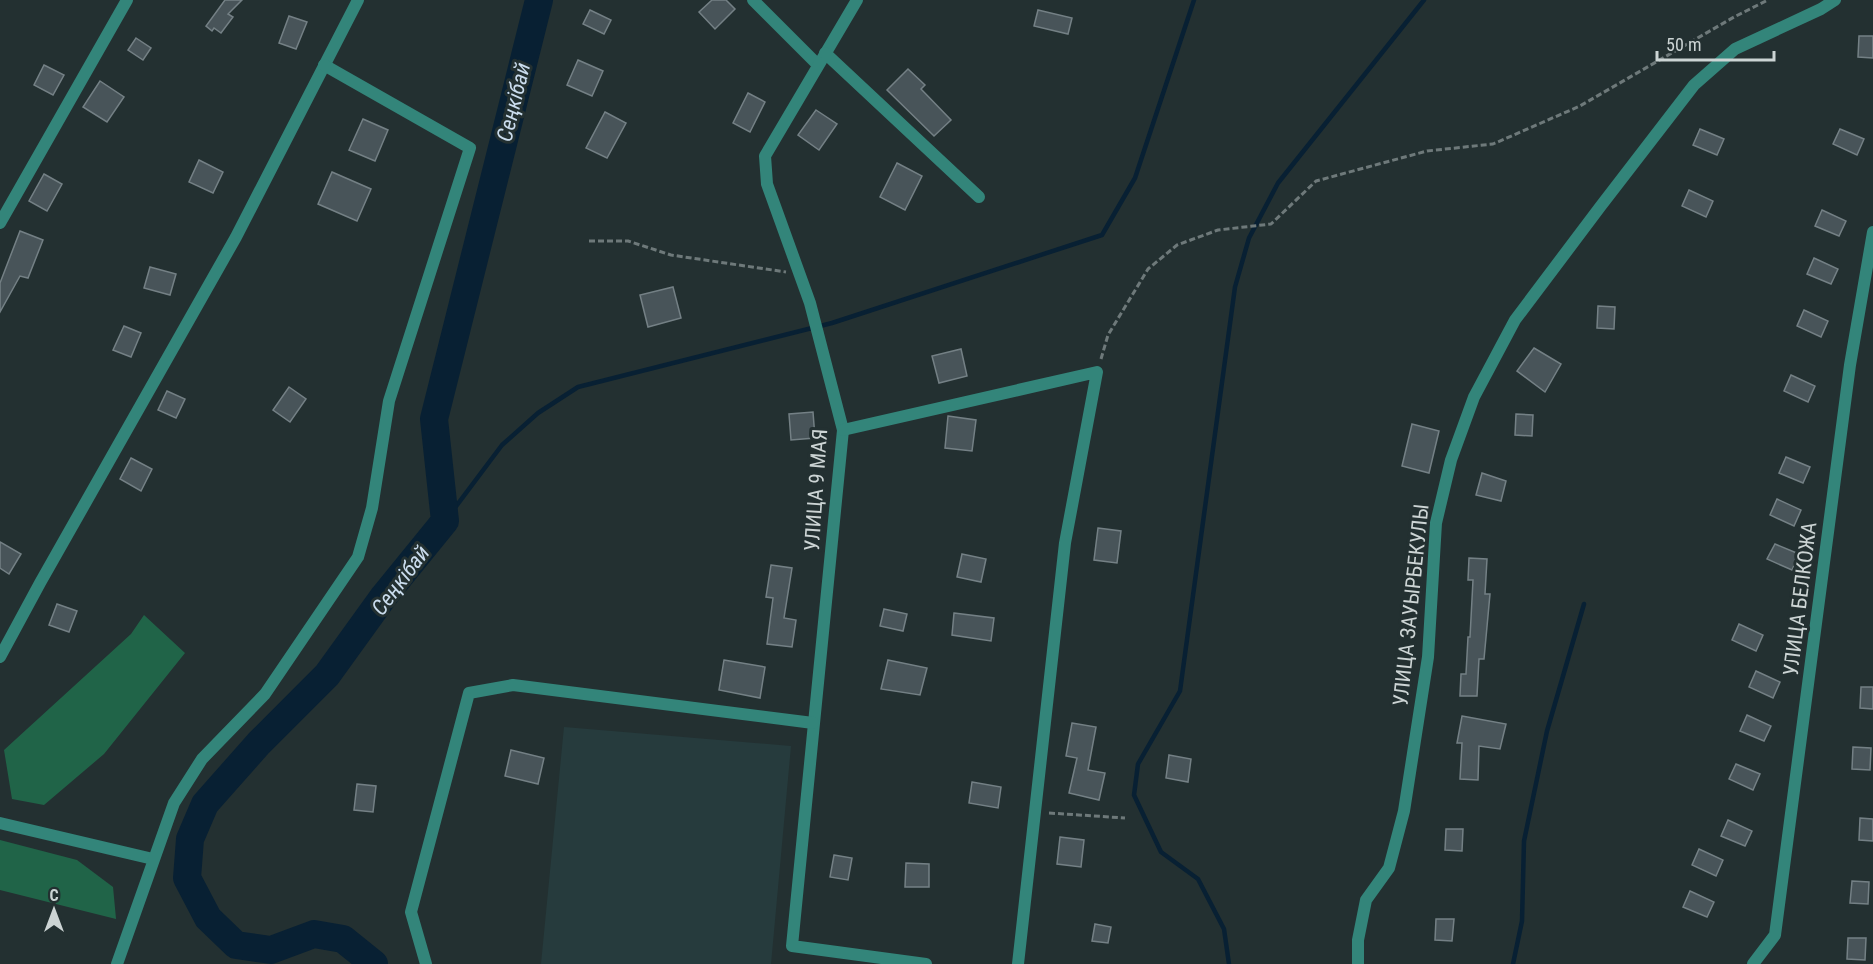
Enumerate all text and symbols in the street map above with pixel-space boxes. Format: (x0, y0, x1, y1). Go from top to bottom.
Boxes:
scale bar (1657, 24, 1774, 62)
text: 50 m (1666, 34, 1701, 55)
water label: Сеңкібай (492, 60, 535, 144)
street label: УЛИЦА 9 МАЯ (800, 428, 832, 552)
street label: УЛИЦА ЗАУЫРБЕКУЛЫ (1388, 503, 1434, 707)
street label: УЛИЦА БЕЛКОЖА (1779, 521, 1821, 677)
water label: Сеңкібай (366, 541, 435, 620)
north arrow (24, 880, 84, 940)
text: С (49, 886, 59, 905)

